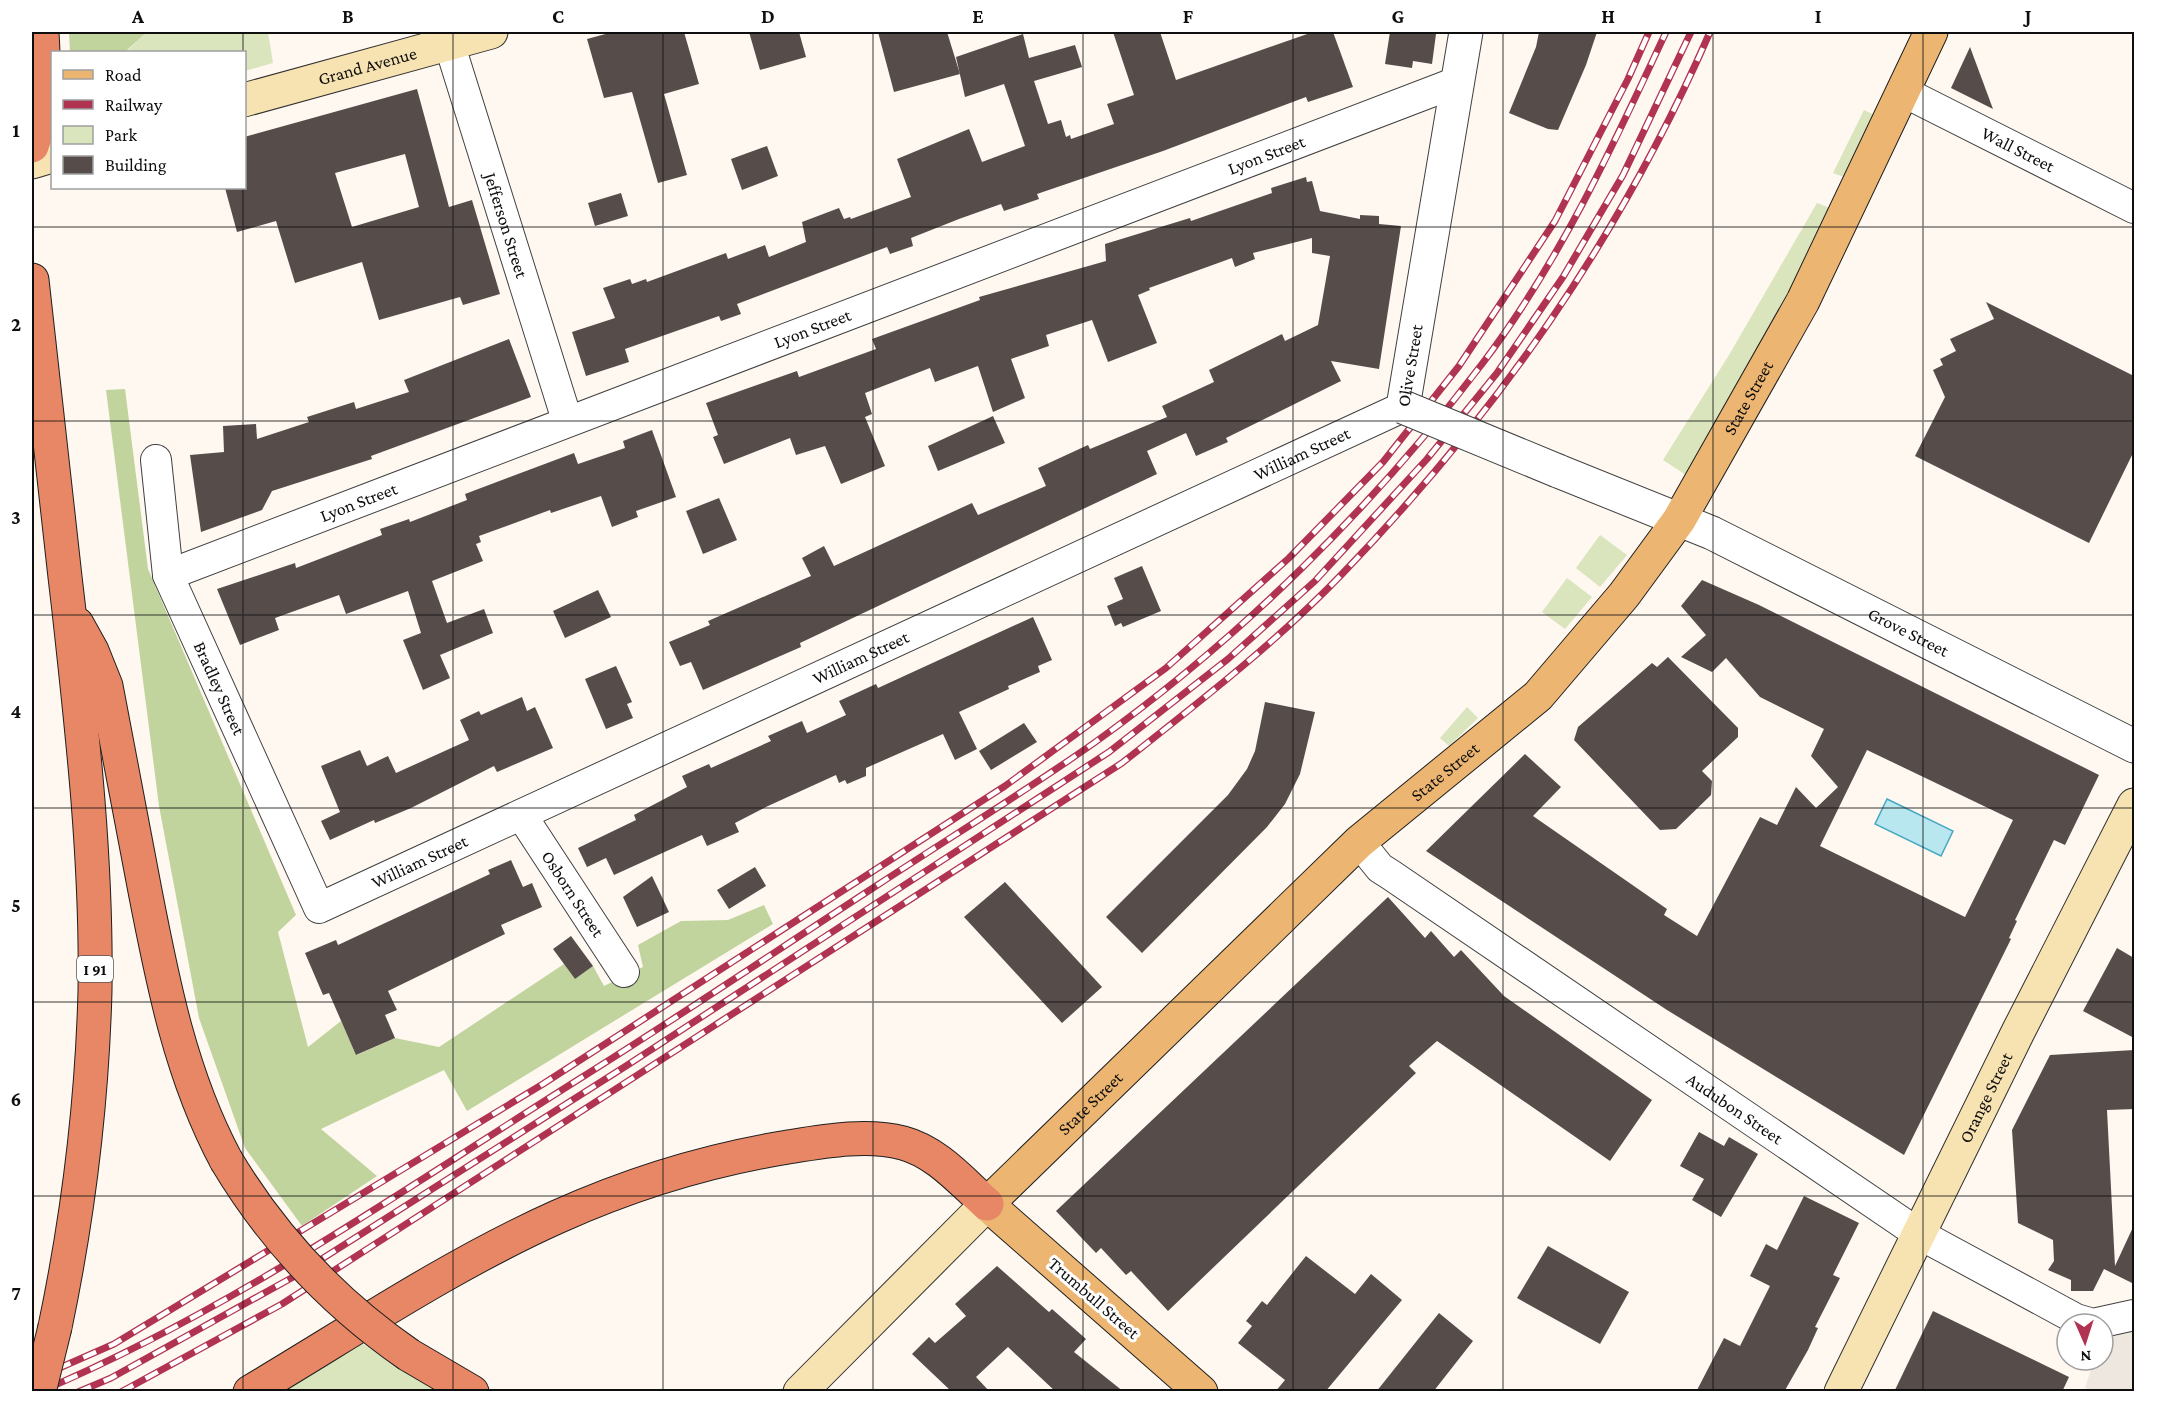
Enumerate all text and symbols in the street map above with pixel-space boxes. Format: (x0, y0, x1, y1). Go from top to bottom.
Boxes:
text: A (131, 5, 145, 27)
text: B (342, 5, 354, 27)
text: C (552, 5, 564, 27)
text: D (761, 5, 775, 27)
text: E (972, 5, 984, 27)
text: F (1183, 5, 1194, 27)
text: G (1392, 5, 1405, 27)
text: H (1601, 5, 1615, 27)
text: I (1815, 5, 1822, 27)
text: J (2023, 5, 2032, 27)
street label: Grand Avenue (316, 43, 419, 89)
legend (51, 51, 246, 189)
text: Road (105, 65, 142, 85)
text: Railway (105, 95, 163, 115)
text: 1 (12, 119, 20, 141)
street label: Wall Street (1978, 123, 2059, 177)
text: Park (105, 125, 137, 145)
street label: Lyon Street (1225, 131, 1309, 179)
text: Building (105, 155, 167, 175)
street label: Jefferson Street (480, 168, 532, 281)
street label: Lyon Street (771, 304, 855, 352)
text: 2 (11, 313, 21, 335)
street label: Olive Street (1393, 322, 1427, 408)
street label: State Street (1719, 356, 1778, 438)
street label: William Street (1251, 423, 1354, 485)
street label: Lyon Street (317, 478, 401, 526)
text: 3 (11, 506, 21, 528)
street label: Grove Street (1865, 603, 1953, 661)
street label: William Street (809, 626, 913, 688)
street label: Bradley Street (190, 639, 250, 739)
text: 4 (11, 700, 22, 722)
street label: State Street (1407, 737, 1484, 805)
street label: William Street (368, 830, 472, 892)
street label: Osborn Street (537, 847, 609, 942)
text: 5 (11, 894, 21, 916)
road number: I 91 (77, 956, 113, 982)
street label: Orange Street (1955, 1048, 2017, 1146)
street label: State Street (1054, 1067, 1127, 1139)
street label: Audubon Street (1683, 1069, 1787, 1149)
text: 6 (11, 1088, 21, 1110)
street label: Trumbull Street (1044, 1253, 1144, 1344)
text: 7 (11, 1282, 21, 1304)
north arrow (2055, 1312, 2115, 1372)
text: N (2080, 1348, 2092, 1365)

